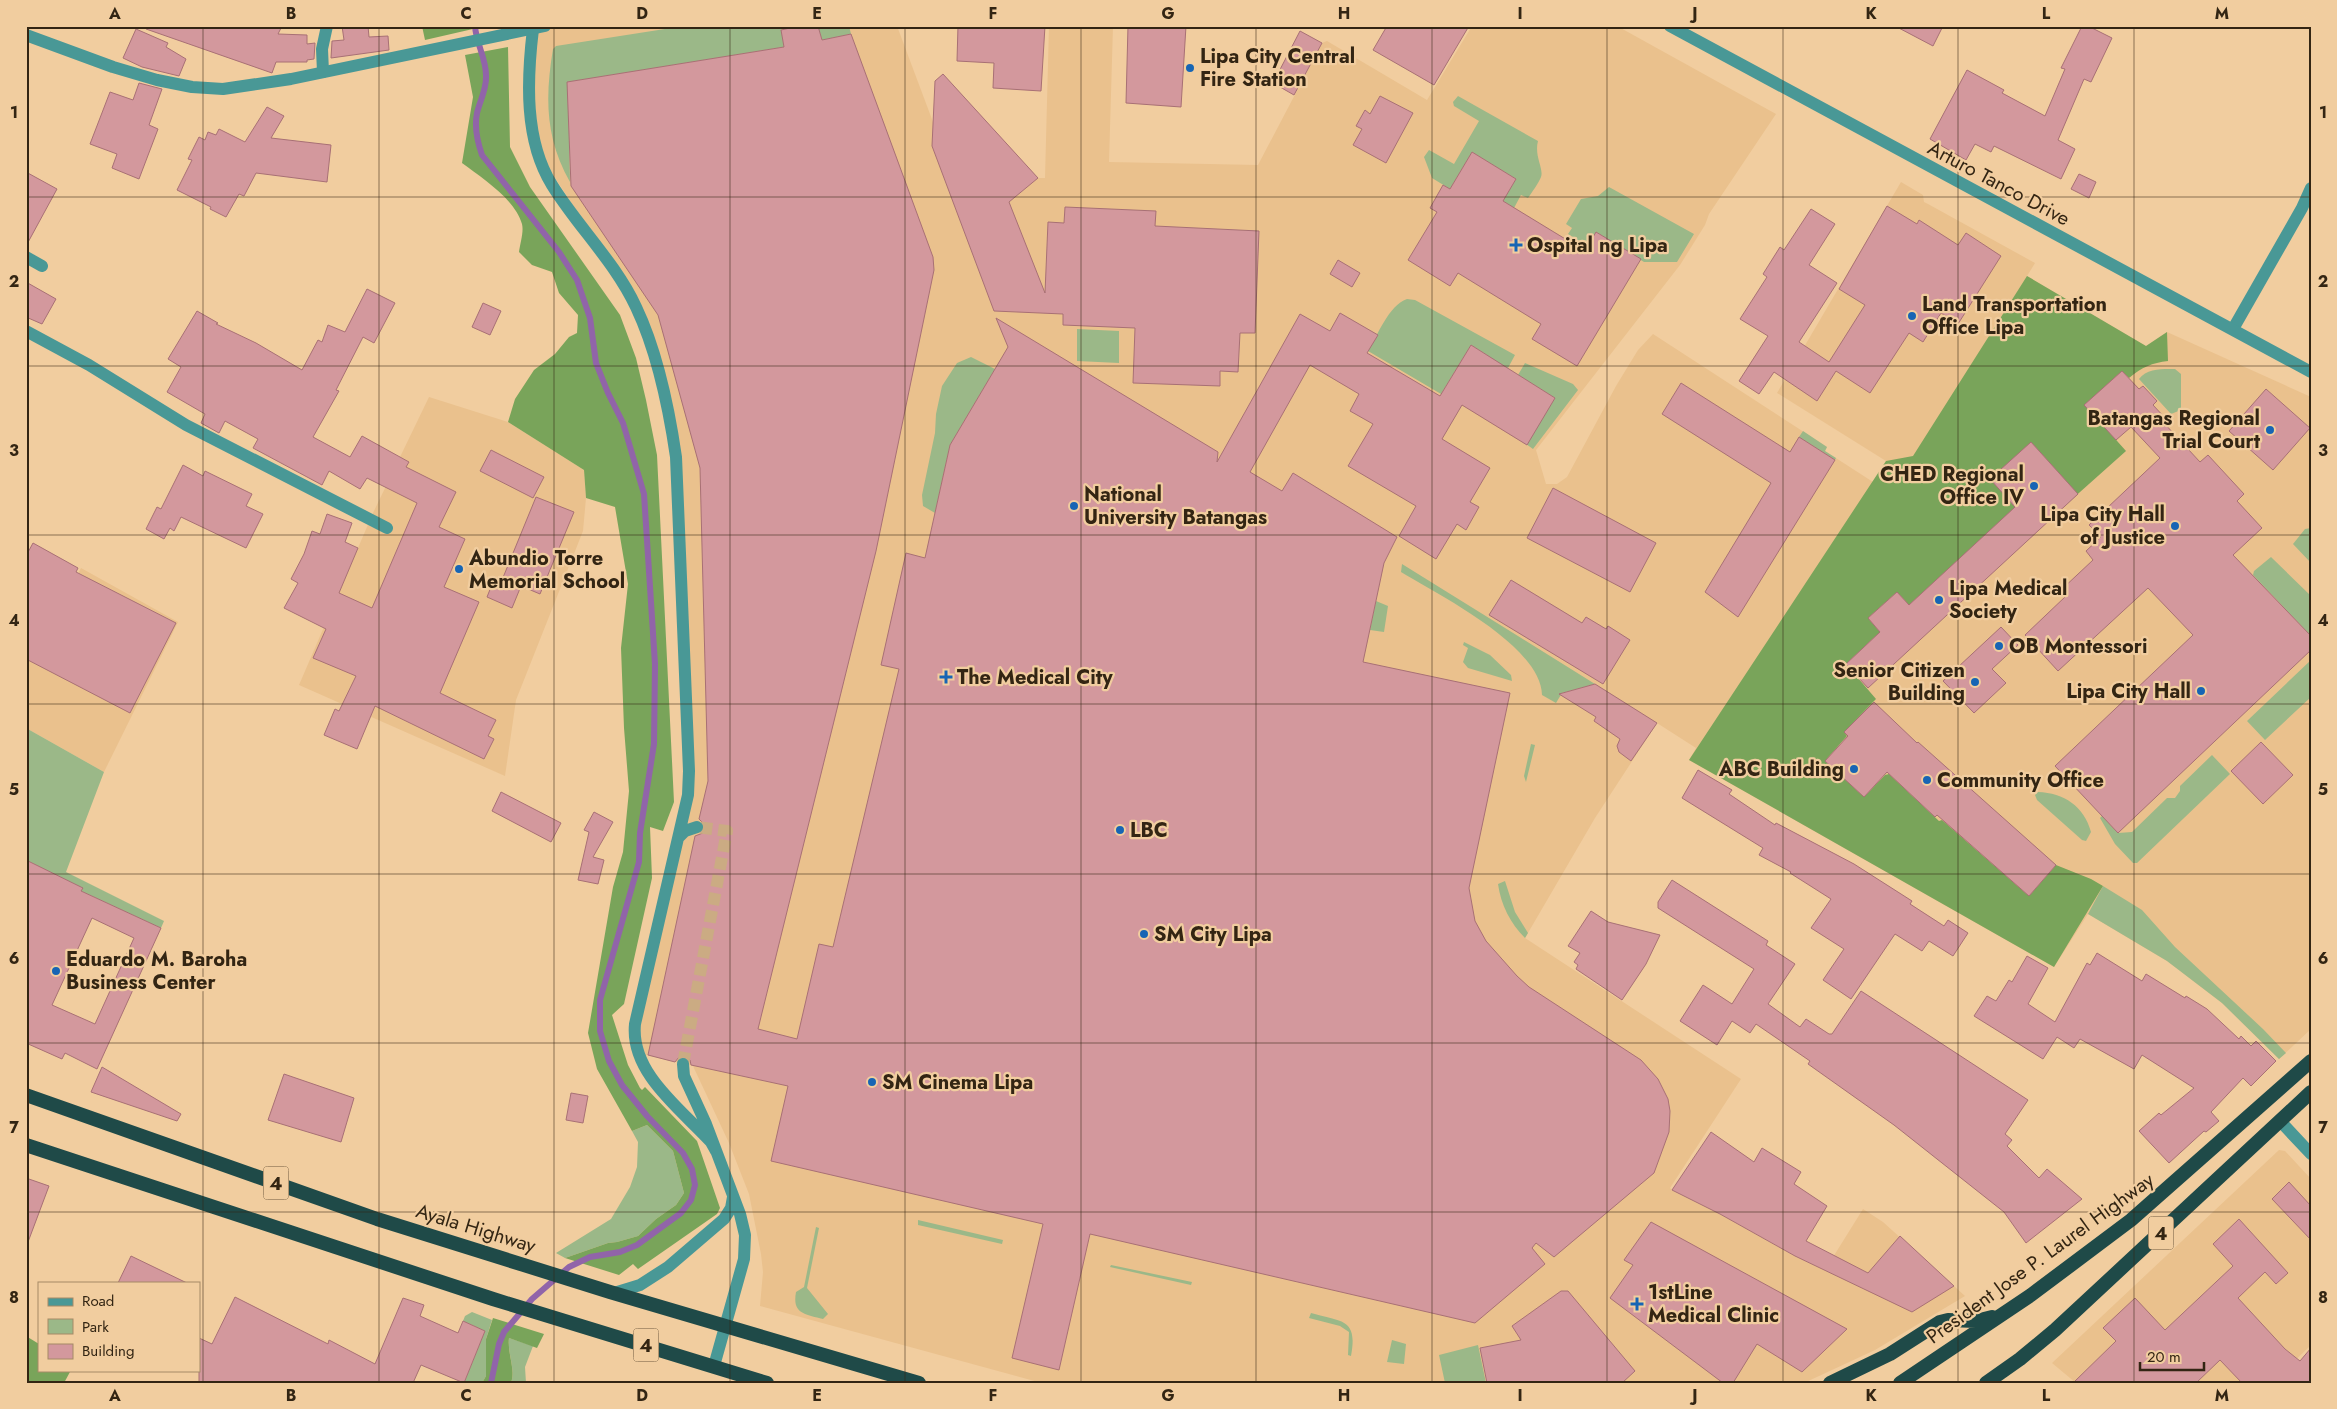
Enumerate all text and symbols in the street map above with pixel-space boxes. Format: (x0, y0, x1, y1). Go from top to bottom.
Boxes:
text: A (108, 2, 121, 25)
text: B (286, 2, 296, 25)
text: C (460, 2, 472, 25)
text: D (636, 2, 648, 25)
text: E (812, 2, 822, 25)
text: F (989, 2, 997, 25)
text: G (1161, 2, 1175, 25)
text: H (1338, 2, 1350, 25)
text: I (1517, 2, 1523, 25)
text: J (1689, 2, 1698, 25)
text: K (1865, 2, 1877, 25)
text: L (2042, 2, 2051, 25)
text: M (2215, 2, 2229, 25)
place label: Lipa City Central Fire Station (1200, 42, 1355, 94)
marker: Lipa City Central Fire Station (1184, 62, 1196, 74)
text: 1 (10, 101, 18, 124)
text: 1 (2319, 101, 2327, 124)
street label: Arturo Tanco Drive (1923, 134, 2075, 233)
place label: Ospital ng Lipa (1527, 231, 1668, 260)
marker: Ospital ng Lipa (1509, 238, 1523, 252)
text: 2 (9, 270, 19, 293)
text: 2 (2318, 270, 2328, 293)
place label: Land Transportation Office Lipa (1922, 290, 2107, 342)
marker: Land Transportation Office Lipa (1906, 310, 1918, 322)
place label: Batangas Regional Trial Court (2088, 404, 2261, 456)
marker: Batangas Regional Trial Court (2264, 424, 2276, 436)
text: 3 (9, 439, 19, 462)
text: 3 (2318, 439, 2328, 462)
place label: CHED Regional Office IV (1880, 460, 2024, 512)
place label: National University Batangas (1084, 480, 1267, 532)
marker: CHED Regional Office IV (2028, 480, 2040, 492)
marker: National University Batangas (1068, 500, 1080, 512)
place label: Lipa City Hall of Justice (2040, 500, 2165, 552)
marker: Lipa City Hall of Justice (2169, 520, 2181, 532)
place label: Abundio Torre Memorial School (468, 544, 625, 596)
marker: Abundio Torre Memorial School (453, 563, 465, 575)
place label: Lipa Medical Society (1949, 574, 2067, 626)
marker: Lipa Medical Society (1933, 594, 1945, 606)
text: 4 (8, 609, 20, 632)
text: 4 (2317, 609, 2329, 632)
place label: OB Montessori (2009, 632, 2147, 661)
marker: OB Montessori (1993, 640, 2005, 652)
place label: Senior Citizen Building (1833, 656, 1965, 708)
place label: The Medical City (957, 663, 1113, 692)
marker: The Medical City (939, 670, 953, 684)
marker: Senior Citizen Building (1969, 676, 1981, 688)
place label: Lipa City Hall (2066, 677, 2191, 706)
marker: Lipa City Hall (2195, 685, 2207, 697)
place label: ABC Building (1718, 755, 1844, 784)
marker: ABC Building (1848, 763, 1860, 775)
place label: Community Office (1937, 766, 2104, 795)
marker: Community Office (1921, 774, 1933, 786)
text: 5 (9, 778, 19, 801)
text: 5 (2318, 778, 2328, 801)
place label: LBC (1130, 816, 1168, 845)
marker: LBC (1114, 824, 1126, 836)
place label: SM City Lipa (1154, 920, 1272, 949)
marker: SM City Lipa (1138, 928, 1150, 940)
place label: Eduardo M. Baroha Business Center (66, 945, 247, 997)
text: 6 (9, 947, 19, 970)
text: 6 (2318, 947, 2328, 970)
marker: Eduardo M. Baroha Business Center (50, 965, 62, 977)
place label: SM Cinema Lipa (882, 1068, 1033, 1097)
marker: SM Cinema Lipa (866, 1076, 878, 1088)
text: 7 (9, 1116, 19, 1139)
text: 7 (2318, 1116, 2328, 1139)
road number: 4 (264, 1166, 288, 1200)
street label: President Jose P. Laurel Highway (1920, 1166, 2160, 1351)
street label: Ayala Highway (412, 1196, 540, 1261)
road number: 4 (2148, 1216, 2174, 1250)
place label: 1stLine Medical Clinic (1648, 1278, 1779, 1330)
legend (38, 1282, 200, 1372)
text: 8 (9, 1286, 19, 1309)
text: 8 (2318, 1286, 2328, 1309)
text: Road (82, 1290, 114, 1312)
marker: 1stLine Medical Clinic (1630, 1297, 1644, 1311)
text: Park (82, 1316, 109, 1338)
road number: 4 (634, 1328, 658, 1362)
scale bar (2140, 1339, 2203, 1371)
text: Building (82, 1340, 134, 1362)
text: 20 m (2147, 1346, 2181, 1368)
text: A (108, 1384, 121, 1407)
text: B (286, 1384, 296, 1407)
text: C (460, 1384, 472, 1407)
text: D (636, 1384, 648, 1407)
text: E (812, 1384, 822, 1407)
text: F (989, 1384, 997, 1407)
text: G (1161, 1384, 1175, 1407)
text: H (1338, 1384, 1350, 1407)
text: I (1517, 1384, 1523, 1407)
text: J (1689, 1384, 1698, 1407)
text: K (1865, 1384, 1877, 1407)
text: L (2042, 1384, 2051, 1407)
text: M (2215, 1384, 2229, 1407)

